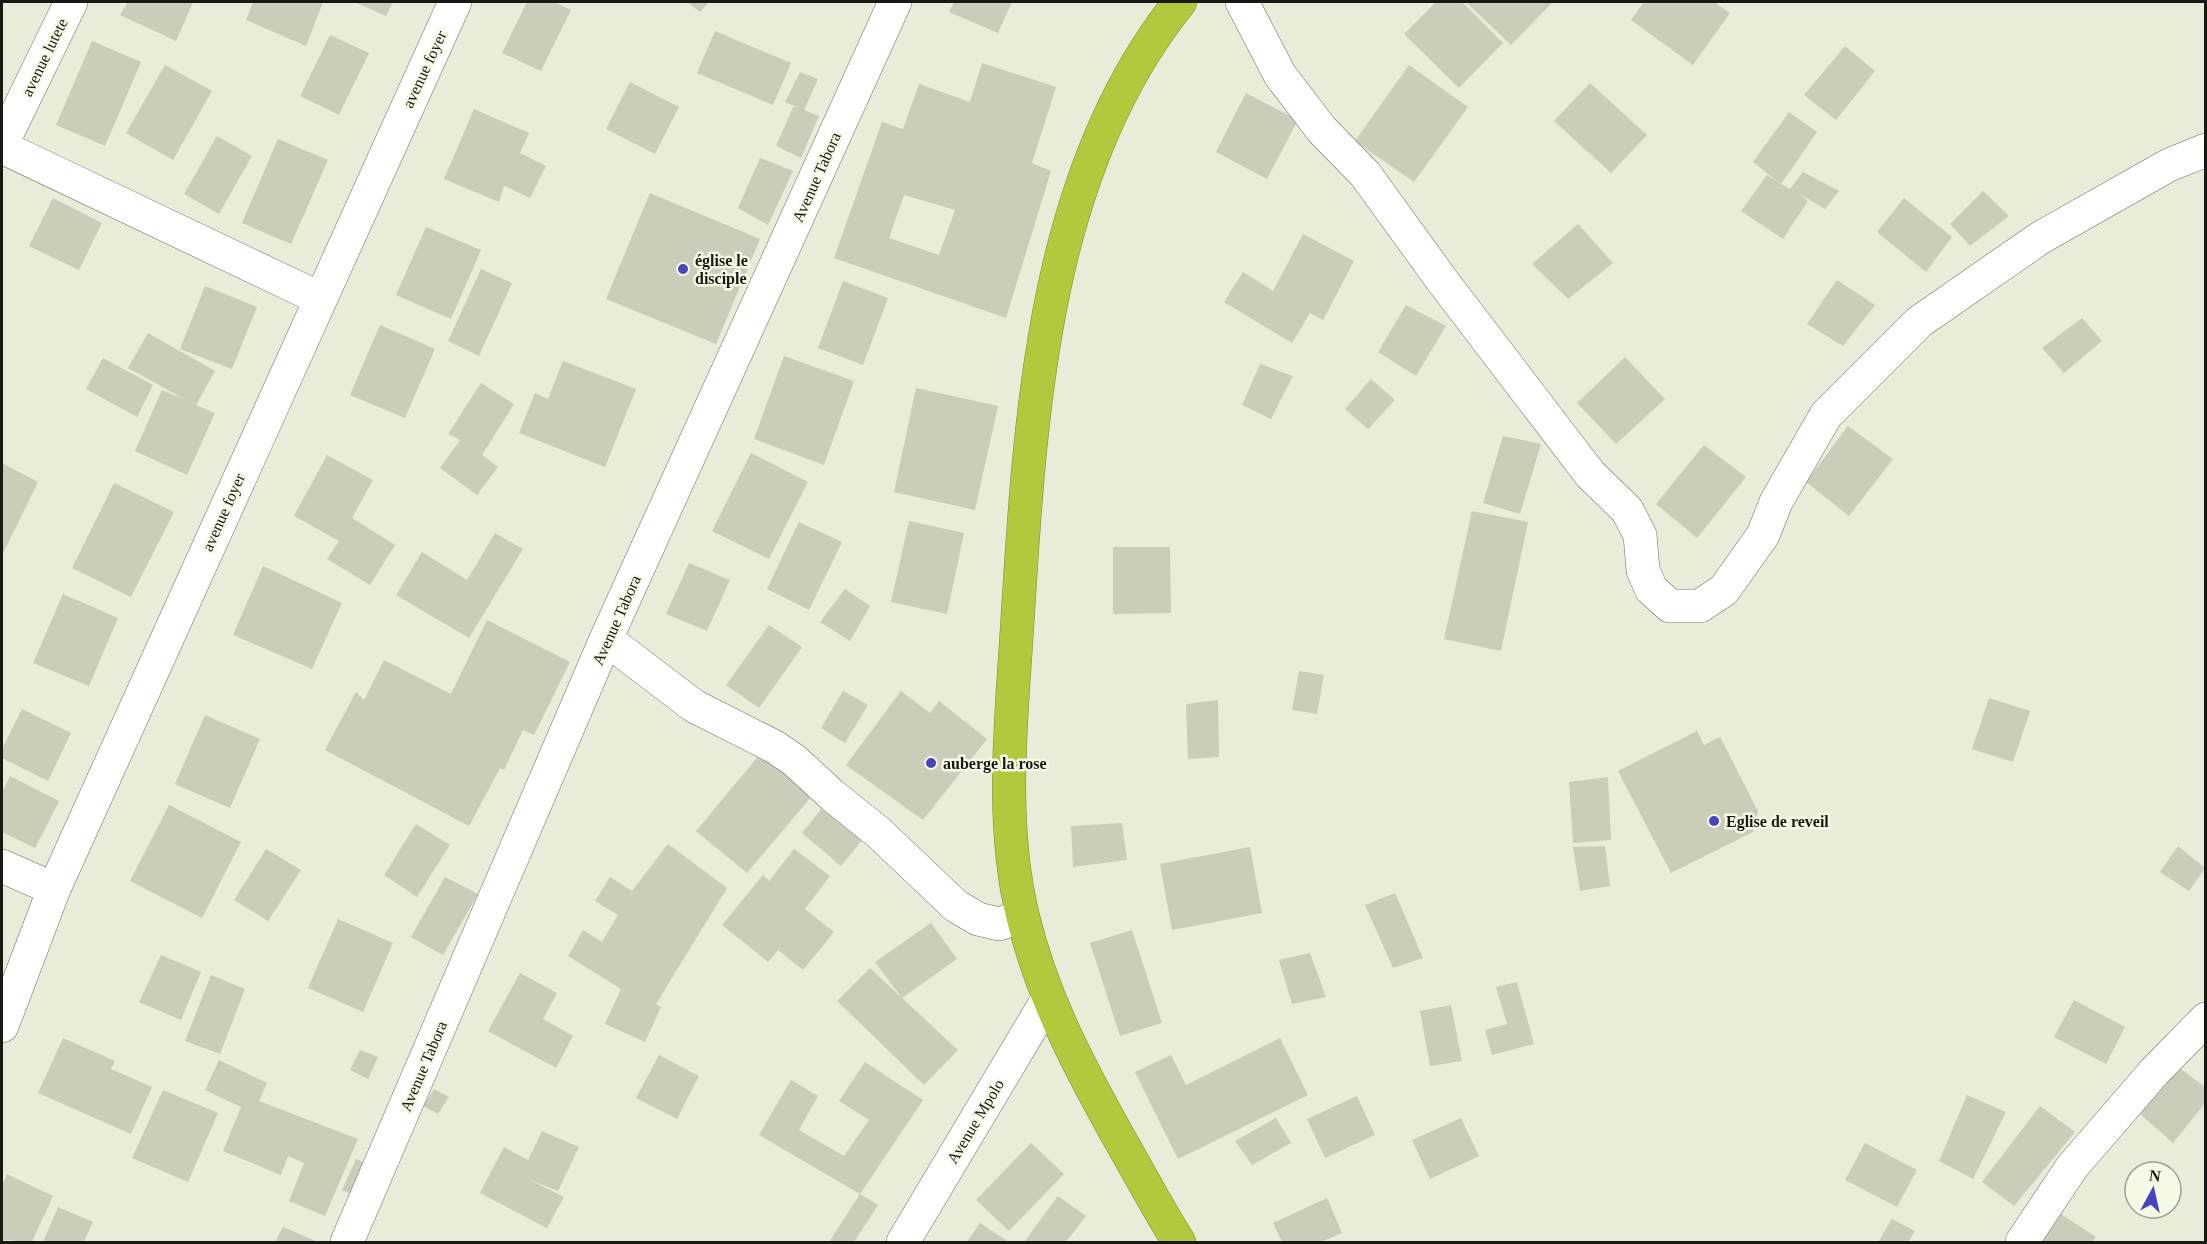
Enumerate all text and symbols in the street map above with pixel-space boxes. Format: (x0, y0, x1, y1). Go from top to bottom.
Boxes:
street label: avenue lutete (18, 15, 71, 99)
street label: avenue foyer (399, 27, 451, 111)
street label: Avenue Tabora (789, 130, 844, 225)
place label: église le disciple (695, 252, 748, 288)
marker: église le disciple (676, 262, 690, 276)
street label: avenue foyer (199, 470, 249, 554)
street label: Avenue Tabora (589, 573, 644, 668)
place label: auberge la rose (943, 755, 1047, 773)
marker: auberge la rose (924, 756, 938, 770)
place label: Eglise de reveil (1726, 813, 1829, 831)
marker: Eglise de reveil (1707, 814, 1721, 828)
street label: Avenue Tabora (397, 1018, 450, 1114)
street label: Avenue Mpolo (944, 1076, 1008, 1167)
north arrow (2123, 1160, 2183, 1220)
text: N (2148, 1166, 2162, 1185)

